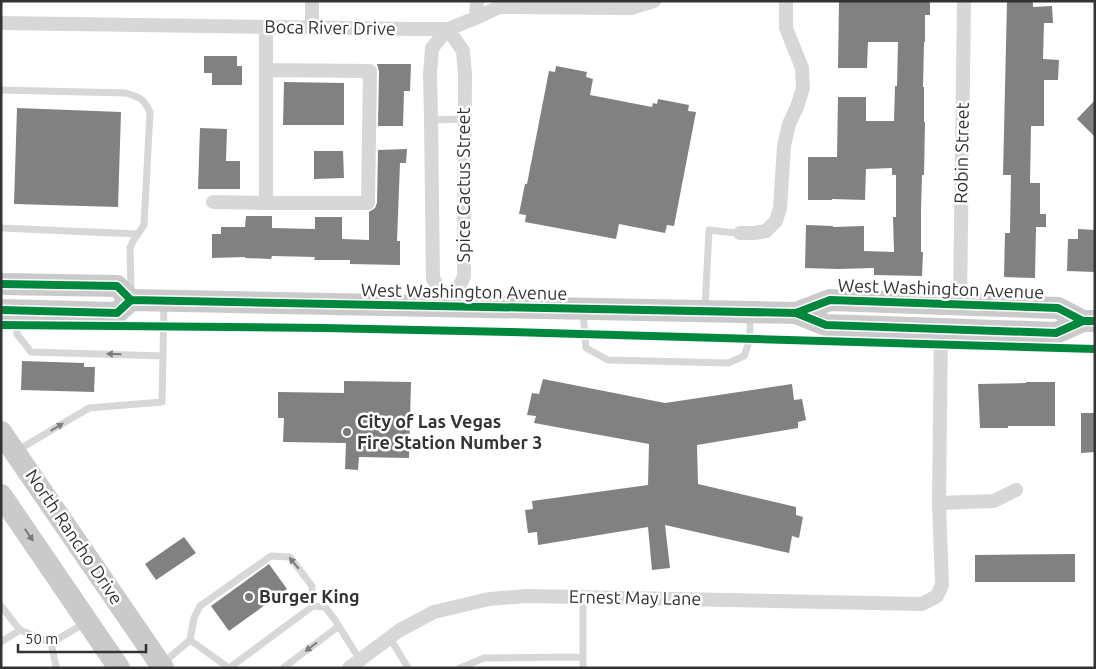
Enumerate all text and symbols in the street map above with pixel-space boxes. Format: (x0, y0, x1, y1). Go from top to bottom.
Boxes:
street label: Boca River Drive (264, 16, 396, 38)
street label: Robin Street (950, 102, 972, 204)
street label: Spice Cactus Street (453, 108, 473, 262)
street label: West Washington Avenue (837, 274, 1045, 302)
street label: West Washington Avenue (361, 279, 567, 303)
one-way arrow (106, 350, 122, 358)
place label: City of Las Vegas Fire Station Number 3 (357, 411, 542, 452)
one-way arrow (51, 422, 64, 431)
marker: City of Las Vegas Fire Station Number 3 (341, 426, 353, 438)
street label: North Rancho Drive (22, 465, 127, 608)
one-way arrow (24, 528, 34, 542)
one-way arrow (289, 557, 300, 570)
place label: Burger King (259, 586, 360, 606)
street label: Ernest May Lane (569, 586, 701, 608)
marker: Burger King (243, 591, 255, 603)
scale bar (18, 622, 145, 654)
text: 50 m (25, 630, 58, 647)
one-way arrow (305, 641, 318, 652)

